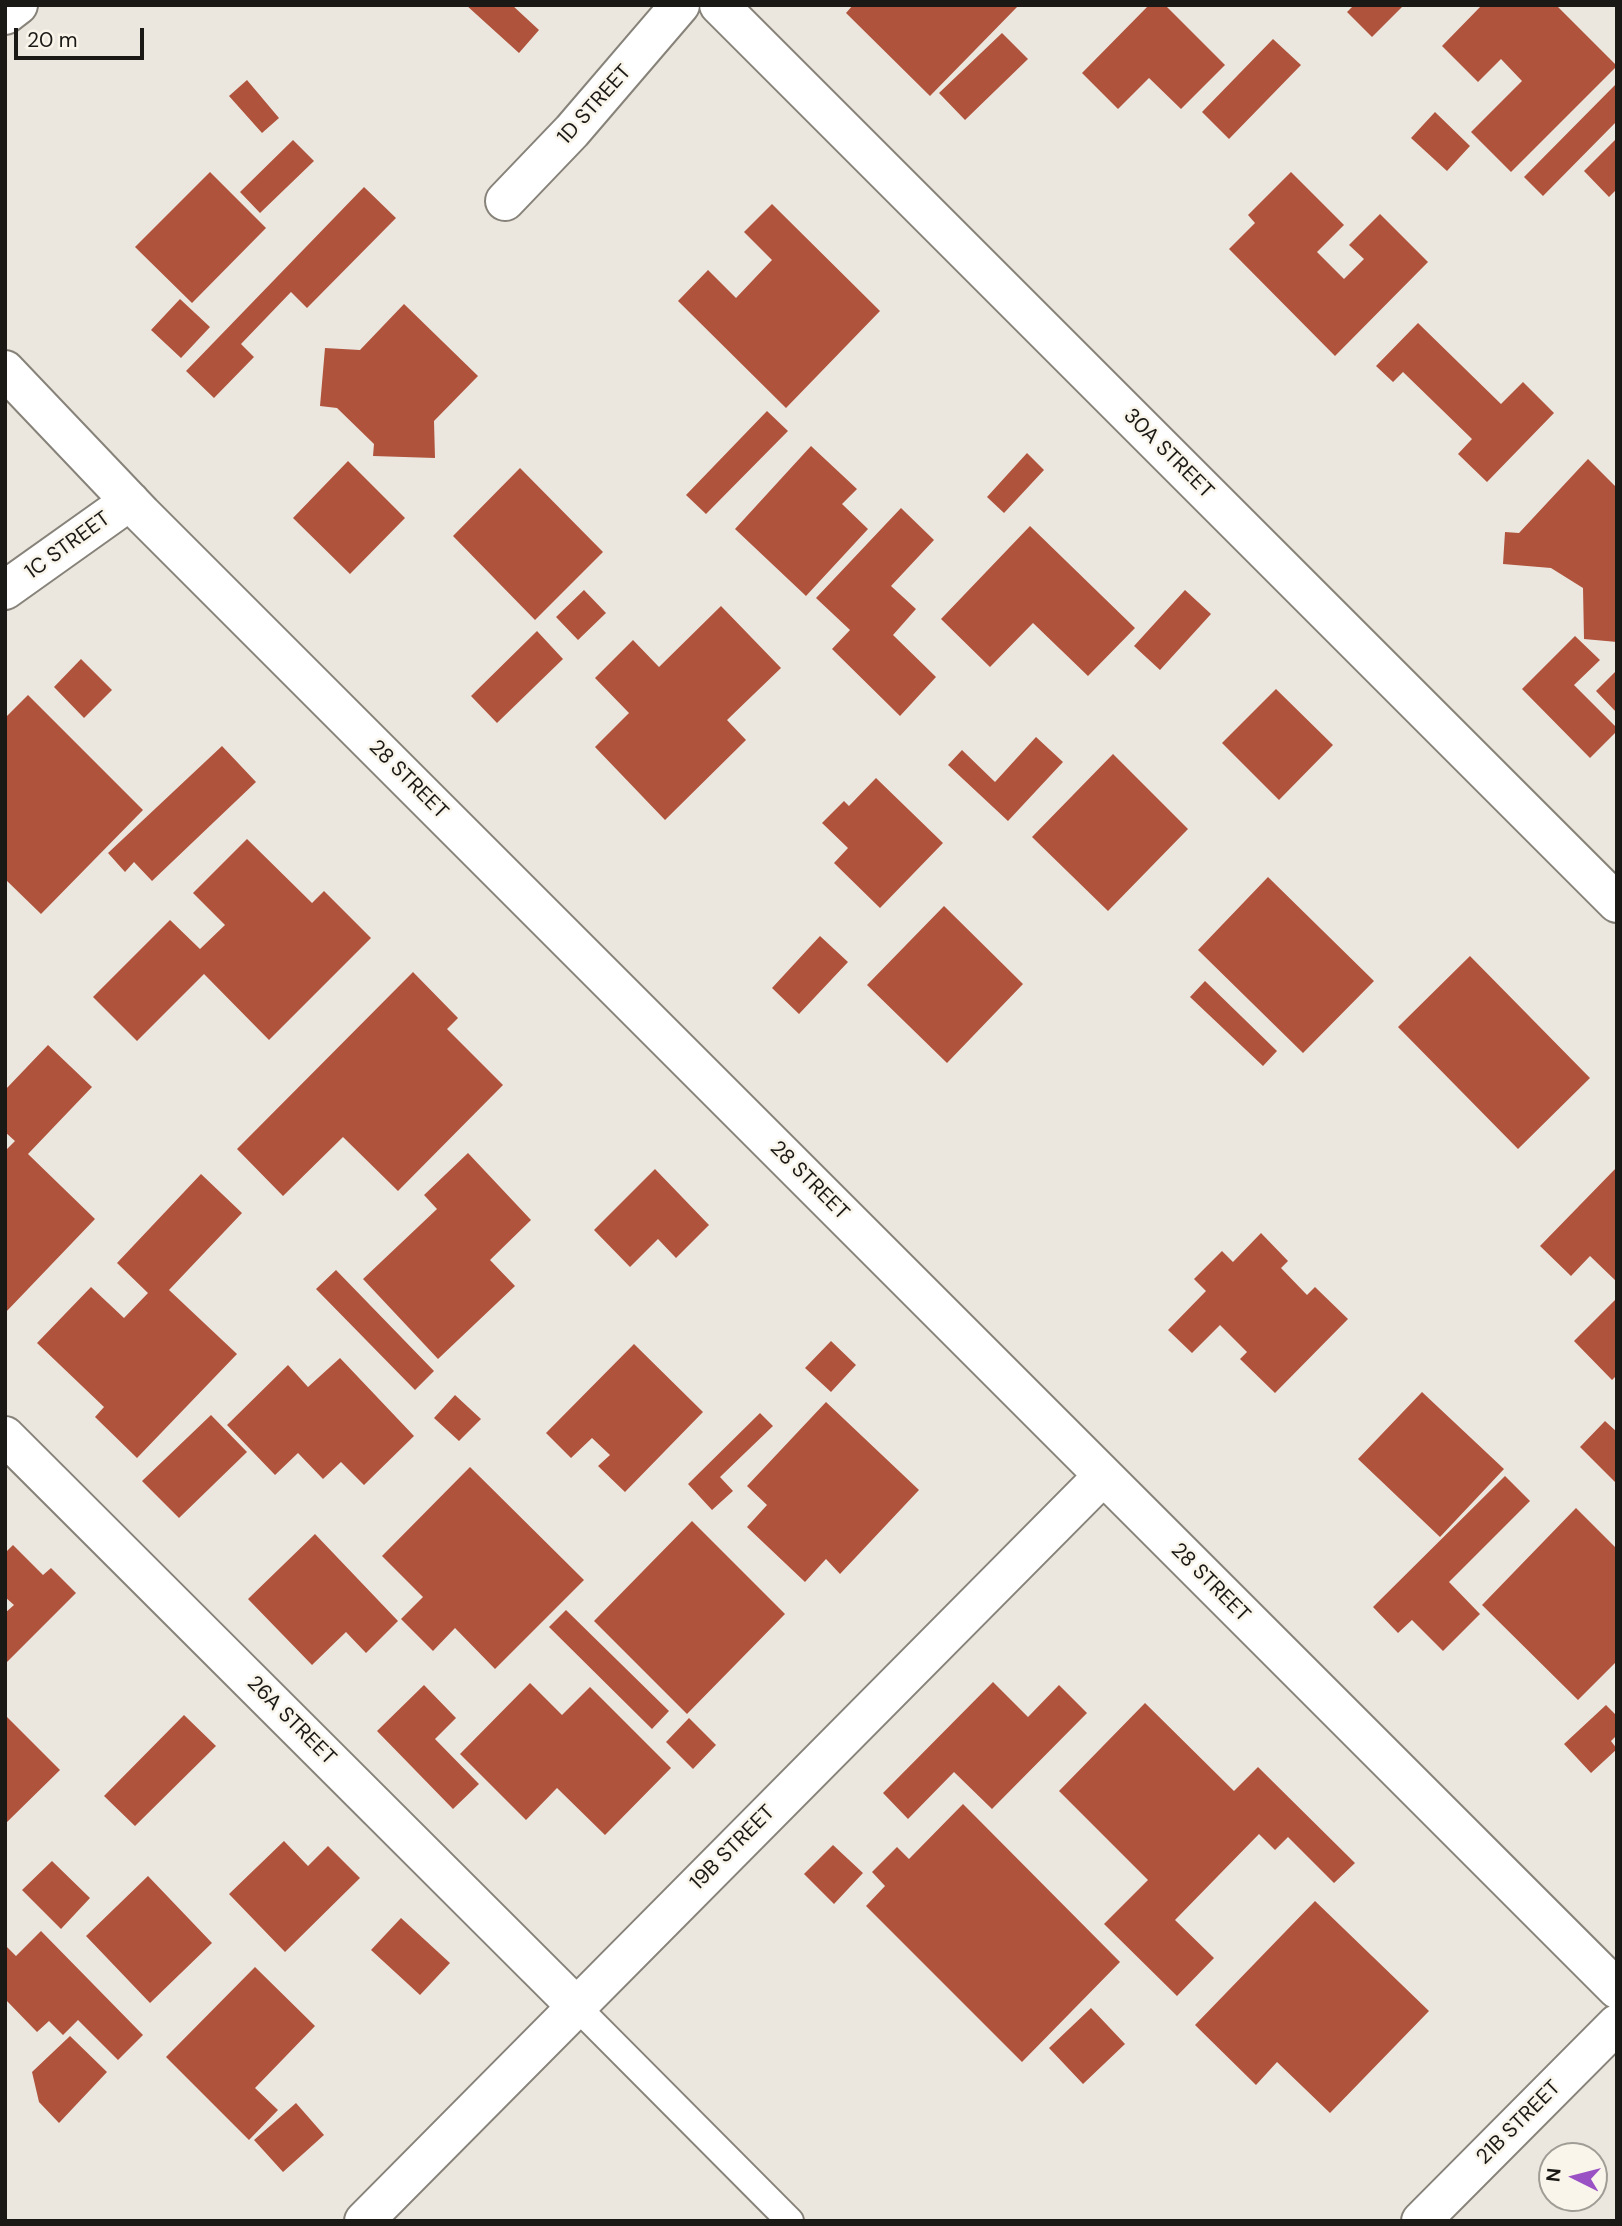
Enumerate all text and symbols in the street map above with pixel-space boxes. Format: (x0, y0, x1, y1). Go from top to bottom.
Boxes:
scale bar (18, 14, 147, 58)
text: 20 m (27, 26, 78, 54)
street label: 1D STREET (553, 60, 637, 150)
street label: 30A STREET (1118, 404, 1218, 504)
street label: 1C STREET (21, 507, 115, 585)
street label: 28 STREET (363, 735, 453, 825)
street label: 28 STREET (764, 1136, 854, 1226)
street label: 28 STREET (1165, 1538, 1255, 1628)
street label: 26A STREET (241, 1671, 341, 1771)
street label: 19B STREET (685, 1800, 781, 1896)
street label: 21B STREET (1472, 2076, 1566, 2170)
north arrow (1538, 2142, 1608, 2212)
text: N (1540, 2167, 1567, 2183)

